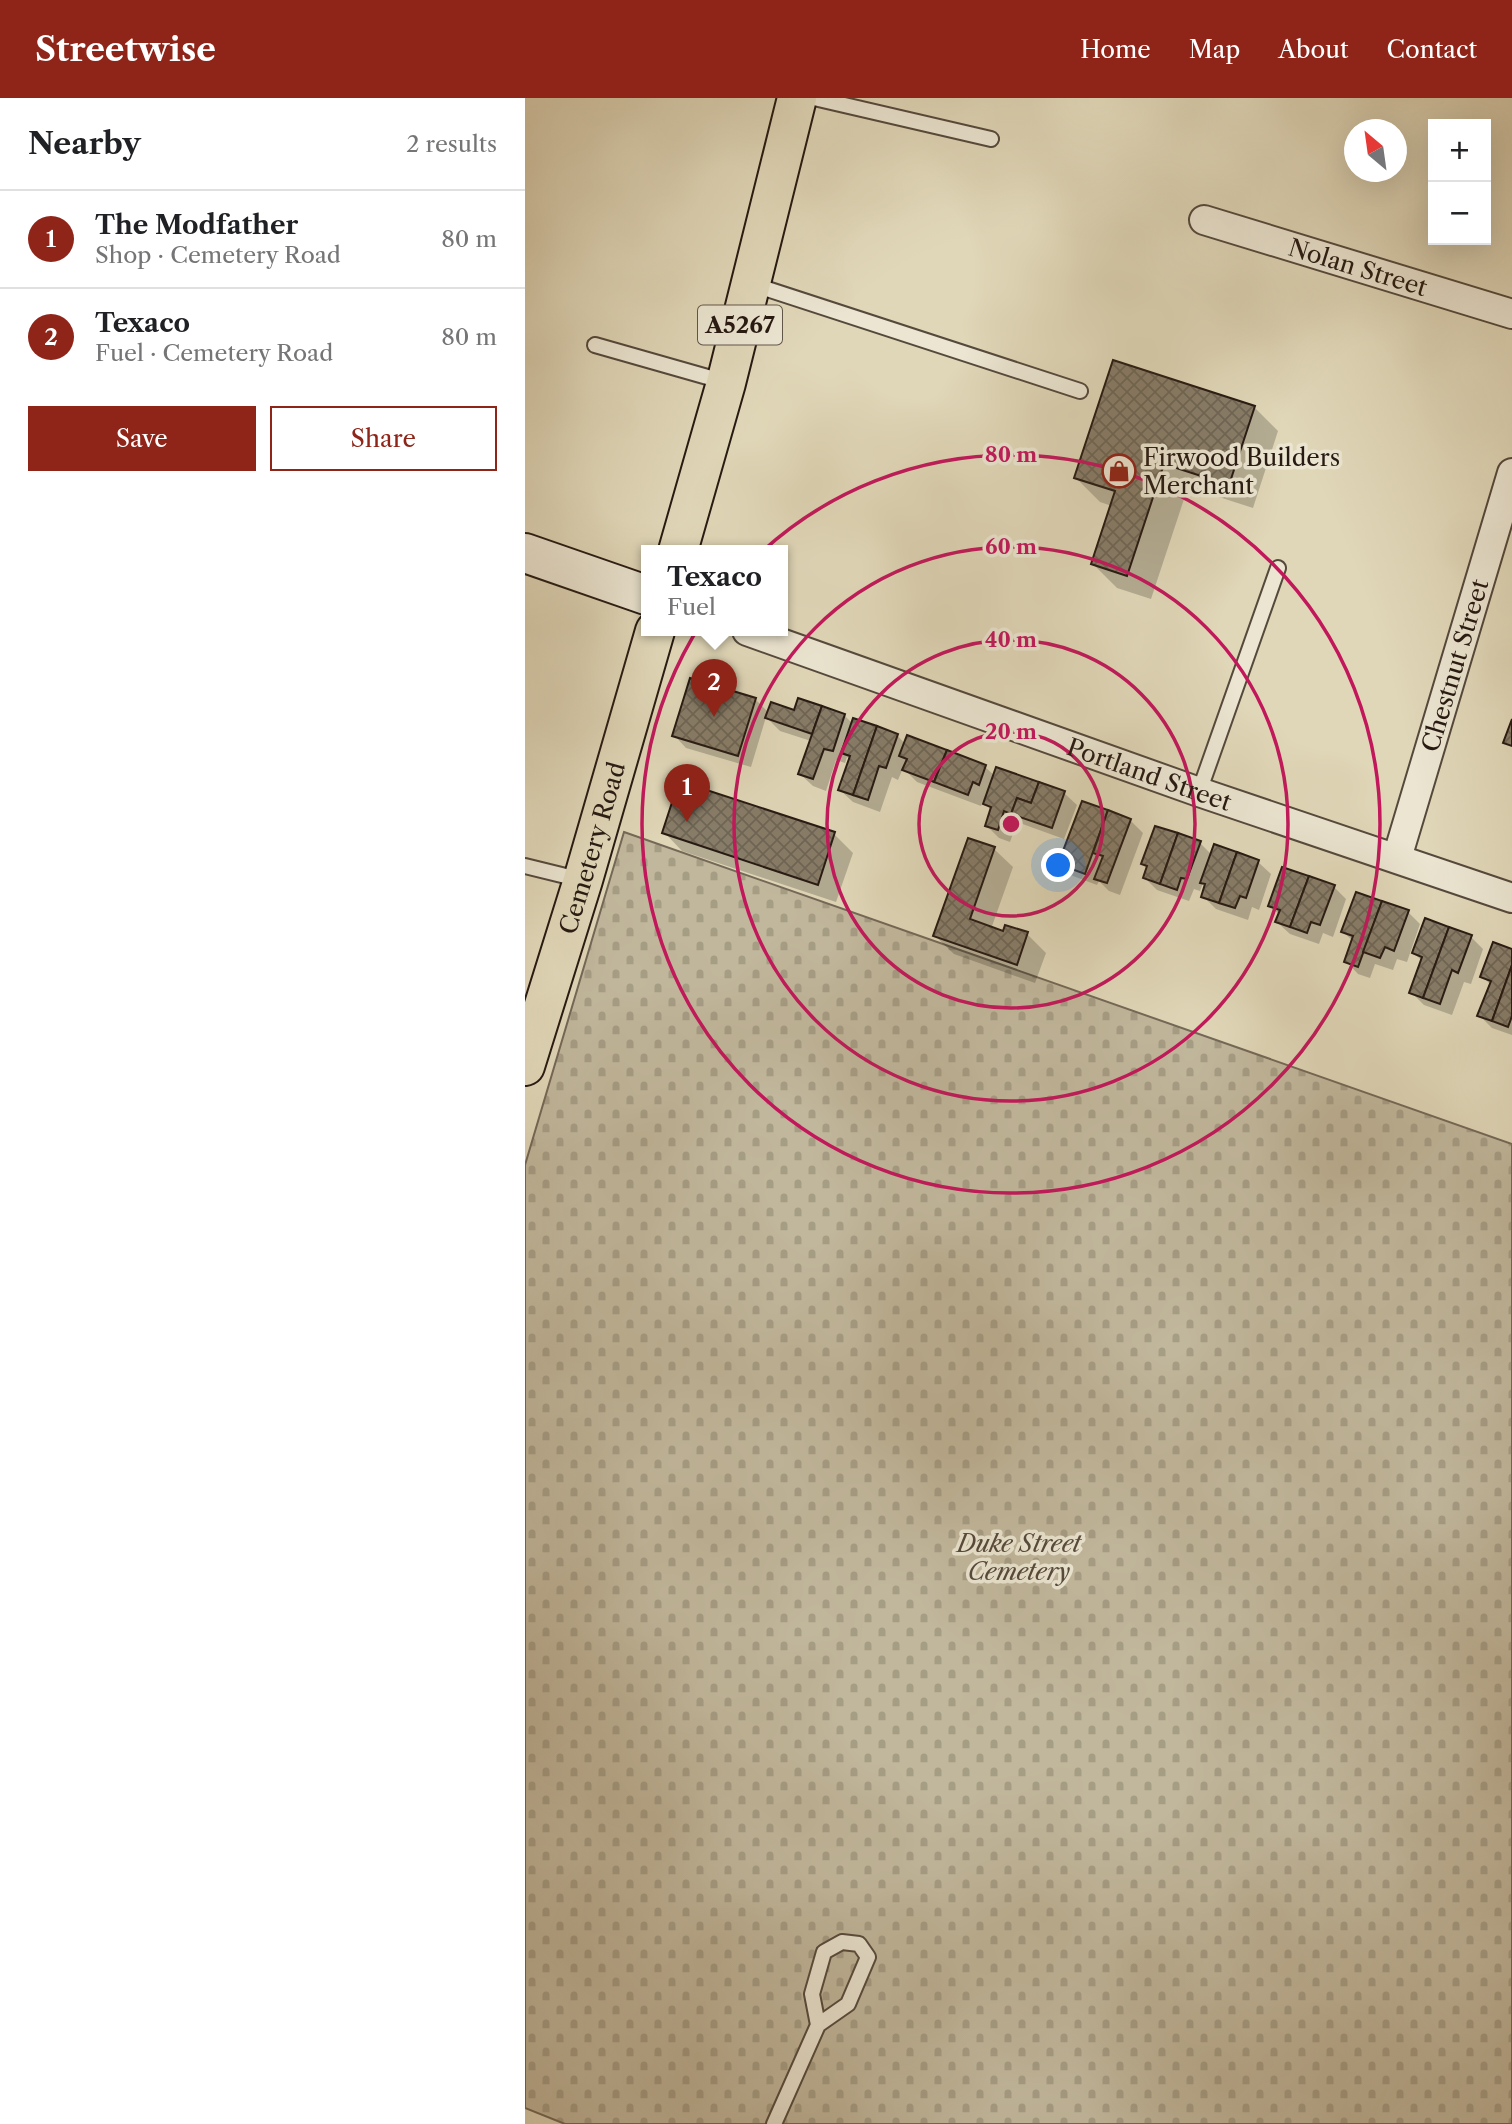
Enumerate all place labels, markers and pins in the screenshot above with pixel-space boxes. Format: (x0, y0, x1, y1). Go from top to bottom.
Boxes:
place label: Firwood Builders Merchant (1143, 443, 1340, 500)
shop icon: Firwood Builders Merchant (1100, 452, 1138, 490)
pin: 2 (691, 659, 737, 717)
pin: 1 (664, 764, 710, 822)
centre of rings (999, 812, 1023, 836)

